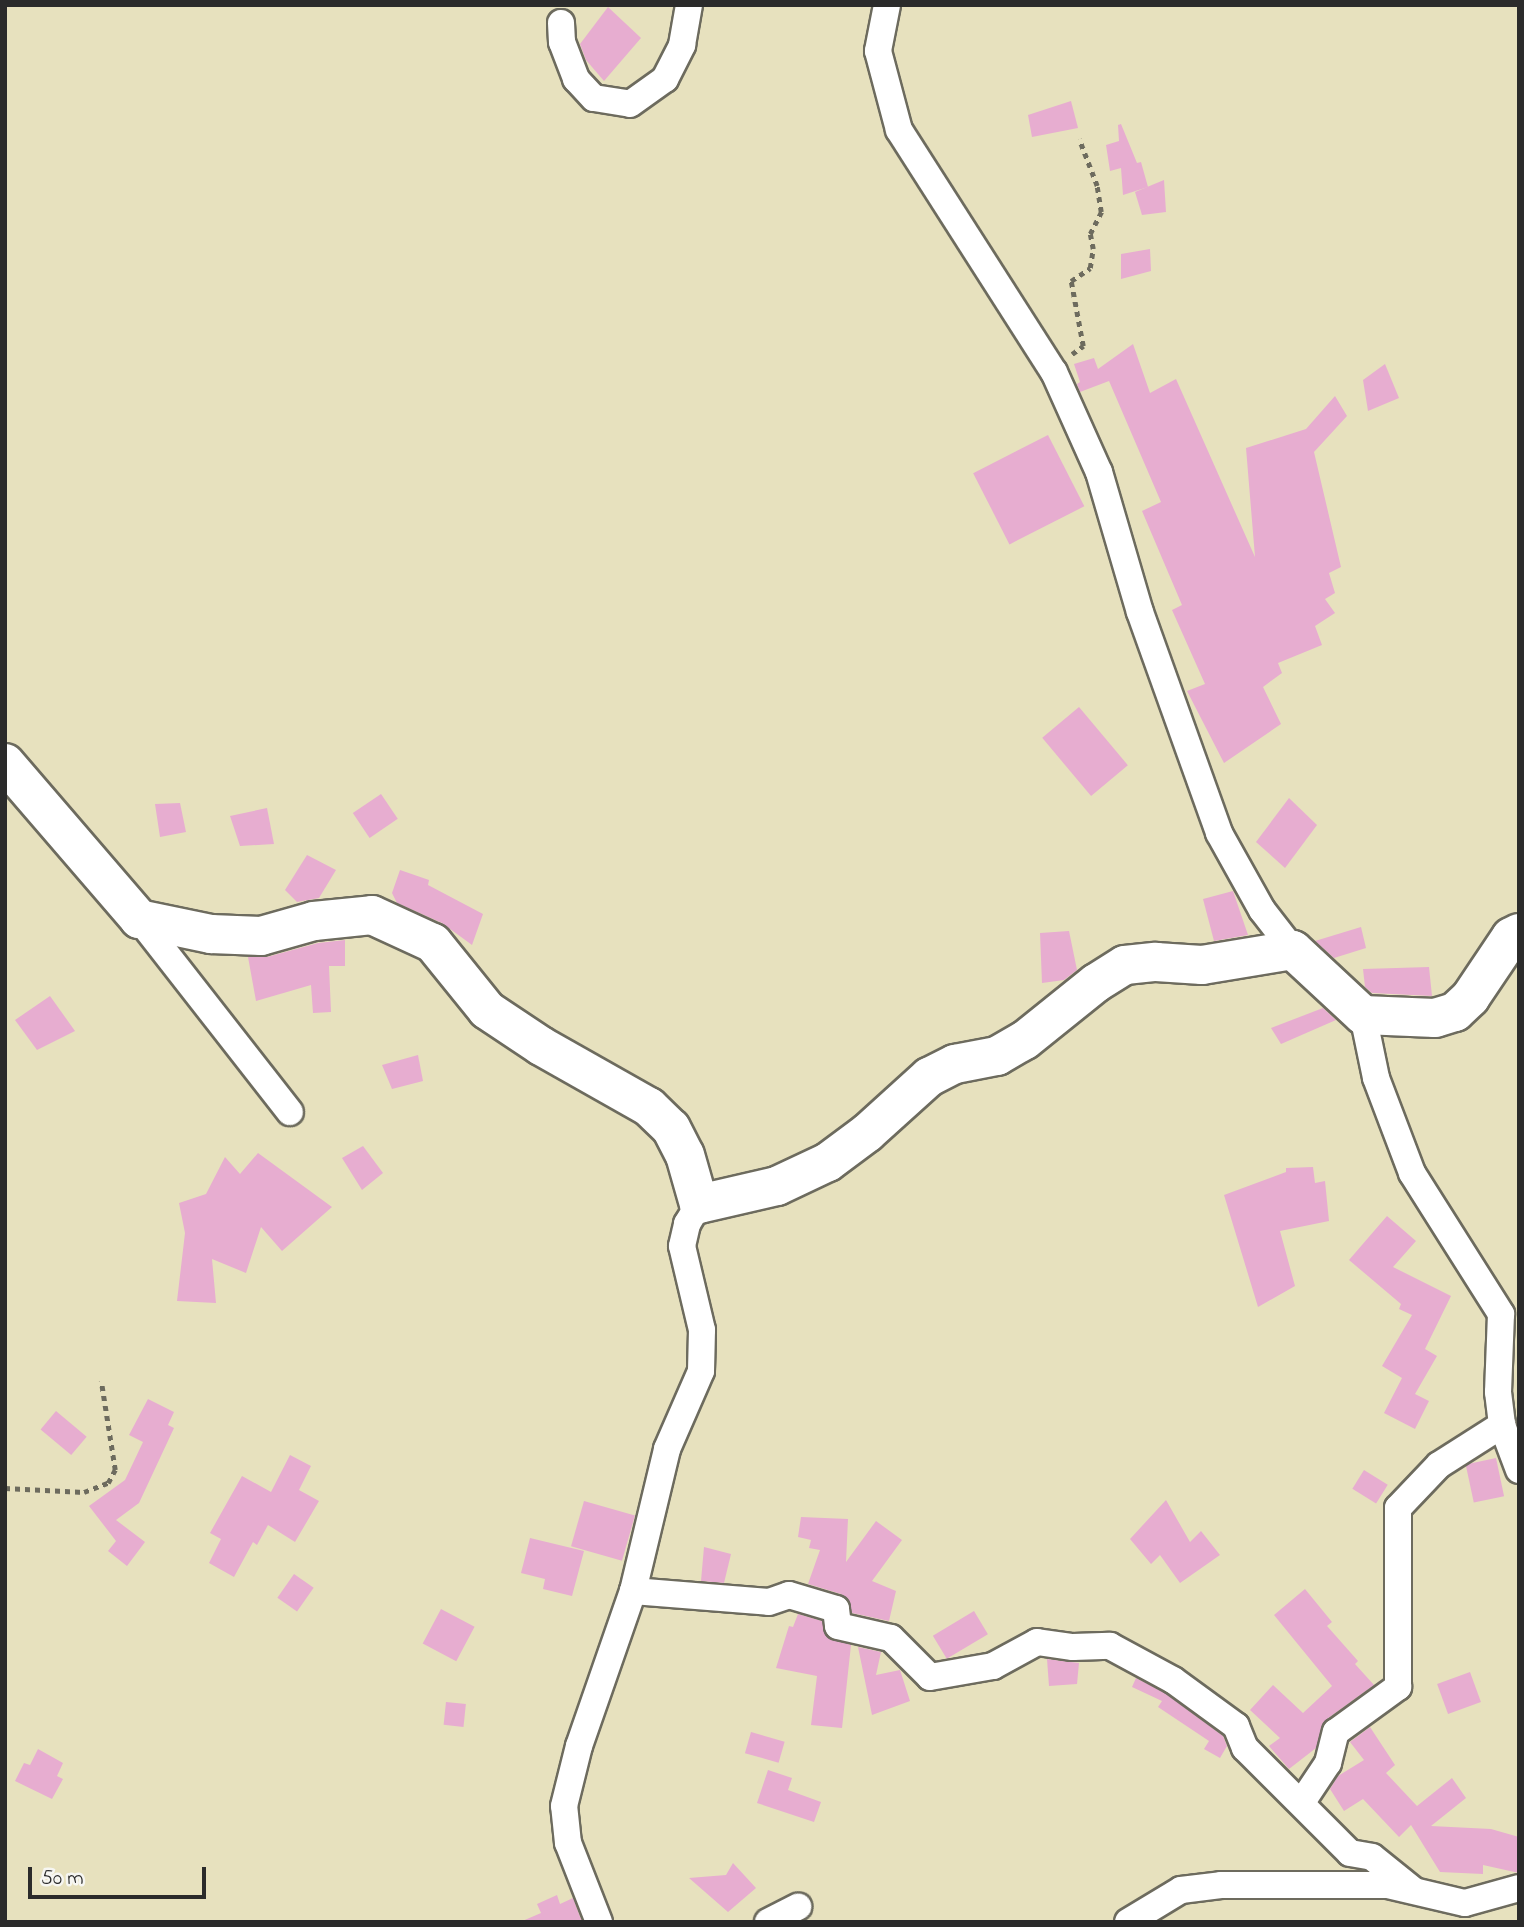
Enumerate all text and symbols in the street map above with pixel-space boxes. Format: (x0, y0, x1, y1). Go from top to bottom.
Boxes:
scale bar (32, 1854, 210, 1898)
text: 50 m (41, 1864, 84, 1894)

